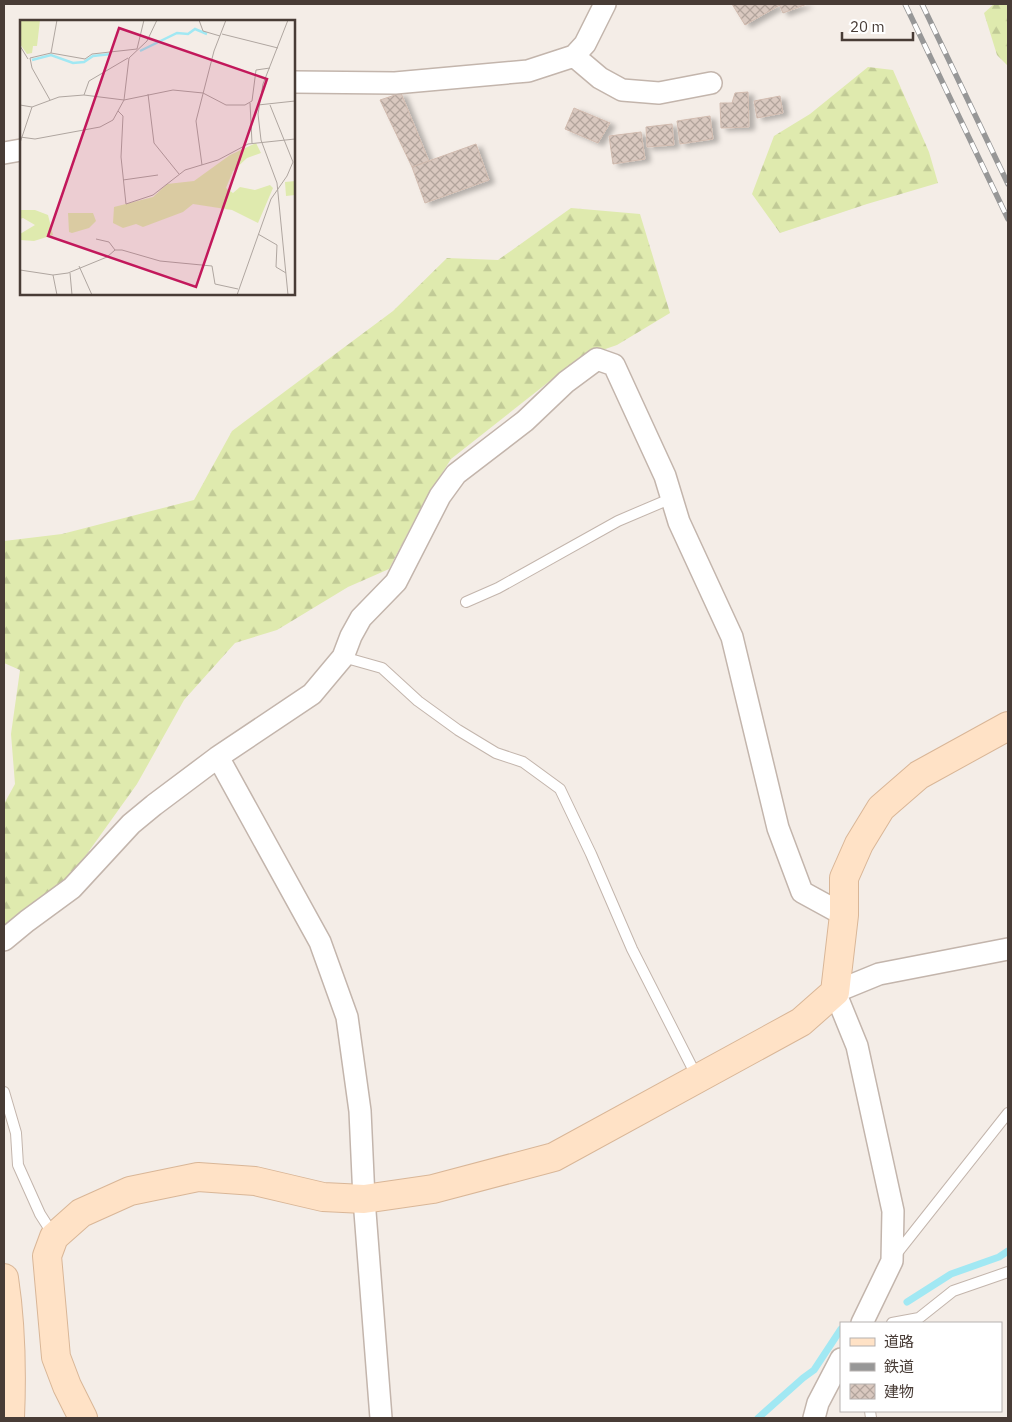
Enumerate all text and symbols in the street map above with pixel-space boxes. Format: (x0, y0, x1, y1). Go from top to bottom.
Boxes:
scale bar (842, 10, 913, 42)
text: 20 m (850, 17, 885, 36)
inset map (20, 20, 295, 295)
legend (840, 1322, 1002, 1412)
text: 道路 (884, 1332, 914, 1351)
text: 鉄道 (884, 1357, 914, 1376)
text: 建物 (884, 1382, 914, 1401)

